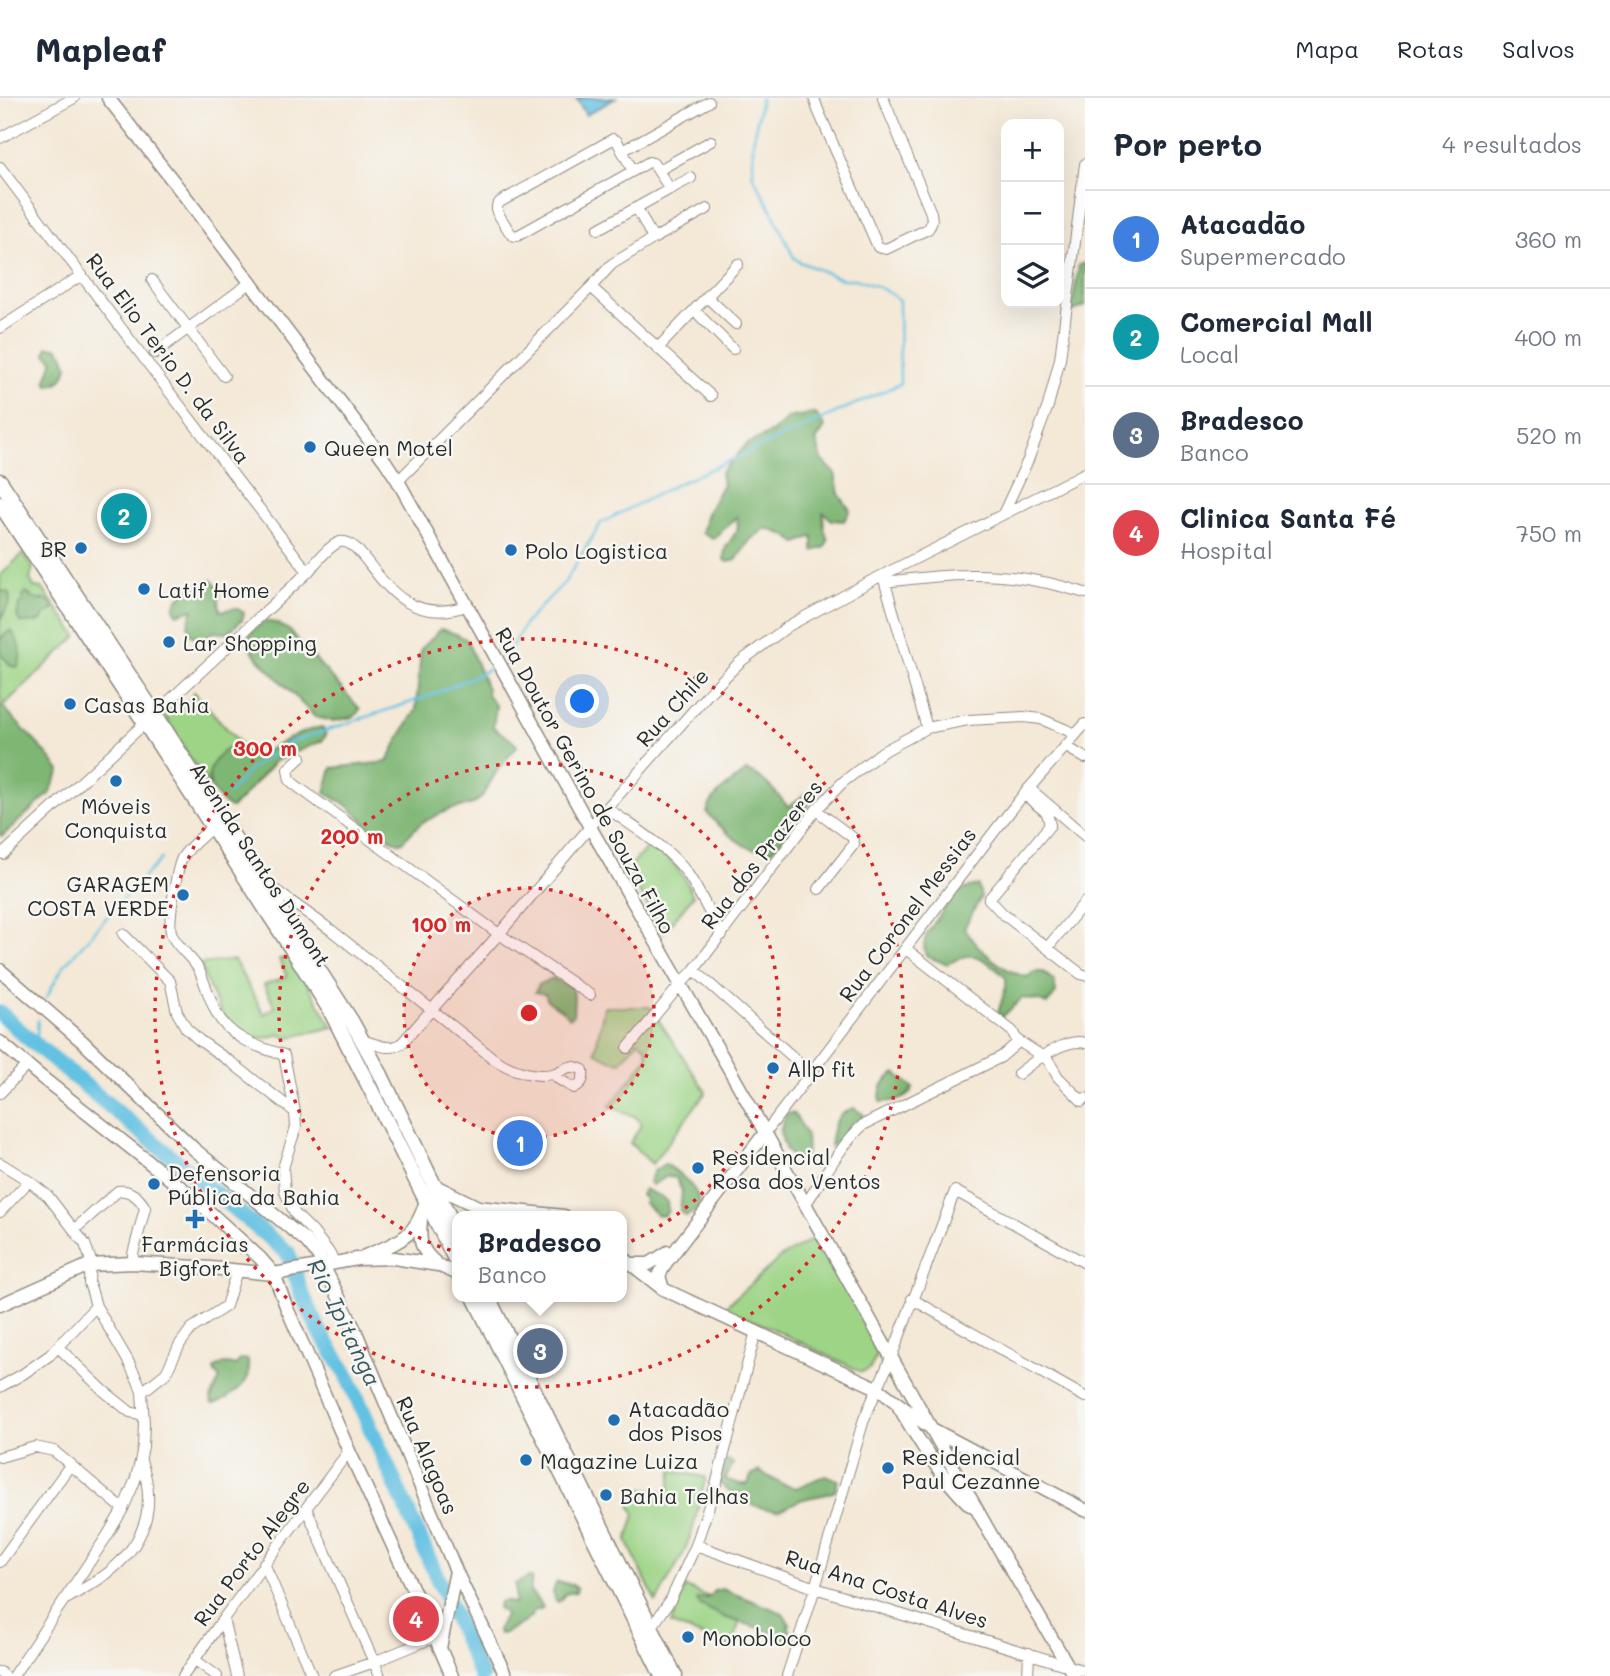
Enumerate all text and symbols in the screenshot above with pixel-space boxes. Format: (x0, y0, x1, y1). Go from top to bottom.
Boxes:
text: Mapleaf (35, 27, 166, 70)
text: Mapa (1295, 33, 1359, 64)
text: Rotas (1397, 33, 1464, 64)
text: Salvos (1502, 33, 1575, 64)
map controls (1001, 119, 1064, 308)
button: + (1001, 119, 1064, 182)
text: Por perto (1113, 124, 1262, 164)
text: 4 resultados (1442, 129, 1582, 159)
button: − (1001, 182, 1064, 245)
text: Atacadão (1180, 207, 1305, 241)
text: 1 (1131, 224, 1141, 254)
text: 360 m (1515, 224, 1582, 254)
text: Supermercado (1180, 241, 1346, 271)
button: layers (1001, 245, 1064, 308)
street label: Rua Elio Terio D. da Silva (81, 247, 257, 469)
text: Comercial Mall (1180, 305, 1372, 339)
text: 2 (1130, 322, 1142, 352)
text: 400 m (1514, 322, 1582, 352)
text: Local (1180, 339, 1239, 369)
text: Bradesco (1180, 403, 1303, 437)
text: 3 (1129, 420, 1143, 450)
text: 520 m (1516, 420, 1582, 450)
place label: Queen Motel (324, 434, 453, 461)
text: Banco (1180, 437, 1249, 467)
marker: Queen Motel (302, 439, 318, 455)
pin: 2 (101, 490, 147, 542)
text: Clinica Santa Fé (1180, 501, 1396, 535)
text: 4 (1129, 518, 1143, 548)
text: 750 m (1516, 518, 1582, 548)
place label: BR (40, 535, 67, 562)
text: Hospital (1180, 535, 1273, 565)
place label: Polo Logistica (525, 537, 668, 564)
marker: BR (73, 540, 89, 556)
marker: Polo Logistica (503, 542, 519, 558)
place label: Latif Home (158, 576, 270, 603)
marker: Latif Home (136, 581, 152, 597)
street label: Rua Doutor Gerino de Souza Filho (490, 622, 682, 938)
place label: Lar Shopping (183, 629, 317, 656)
marker: Lar Shopping (161, 634, 177, 650)
street label: Rua Chile (630, 662, 714, 752)
your location (565, 684, 599, 718)
place label: Casas Bahia (84, 691, 210, 718)
marker: Casas Bahia (62, 696, 78, 712)
text: 300 m (233, 734, 297, 761)
street label: Avenida Santos Dumont (185, 756, 337, 972)
marker: Móveis Conquista (108, 773, 124, 789)
street label: Rua dos Prazeres (694, 774, 828, 934)
place label: Móveis Conquista (65, 792, 167, 843)
street label: Rua Coronel Messias (833, 821, 981, 1007)
text: 200 m (321, 822, 383, 849)
place label: GARAGEM COSTA VERDE (27, 870, 169, 921)
marker: GARAGEM COSTA VERDE (175, 887, 191, 903)
text: 100 m (411, 910, 471, 937)
centre of rings (517, 1001, 541, 1025)
place label: Allp fit (787, 1055, 856, 1082)
marker: Allp fit (765, 1060, 781, 1076)
pin: 1 (497, 1117, 543, 1169)
place label: Residencial Rosa dos Ventos (712, 1143, 881, 1194)
place label: Defensoria Pública da Bahia (168, 1159, 340, 1210)
marker: Residencial Rosa dos Ventos (690, 1160, 706, 1176)
marker: Defensoria Pública da Bahia (146, 1176, 162, 1192)
marker: Farmácias Bigfort (187, 1211, 203, 1227)
popup (452, 1211, 627, 1302)
text: Bradesco (478, 1225, 601, 1259)
place label: Farmácias Bigfort (141, 1230, 249, 1281)
water label: Rio Ipitanga (301, 1253, 389, 1391)
text: Banco (478, 1259, 546, 1289)
pin: 3 (517, 1325, 563, 1377)
street label: Rua Alagoas (391, 1392, 465, 1518)
place label: Atacadão dos Pisos (628, 1395, 729, 1446)
marker: Atacadão dos Pisos (606, 1412, 622, 1428)
place label: Residencial Paul Cezanne (902, 1443, 1040, 1494)
place label: Magazine Luiza (540, 1447, 698, 1474)
marker: Magazine Luiza (518, 1452, 534, 1468)
marker: Residencial Paul Cezanne (880, 1460, 896, 1476)
street label: Rua Porto Alegre (187, 1473, 315, 1631)
place label: Bahia Telhas (620, 1482, 749, 1509)
marker: Bahia Telhas (598, 1487, 614, 1503)
street label: Rua Ana Costa Alves (782, 1542, 992, 1634)
pin: 4 (393, 1593, 439, 1645)
place label: Monobloco (702, 1624, 811, 1651)
marker: Monobloco (680, 1629, 696, 1645)

